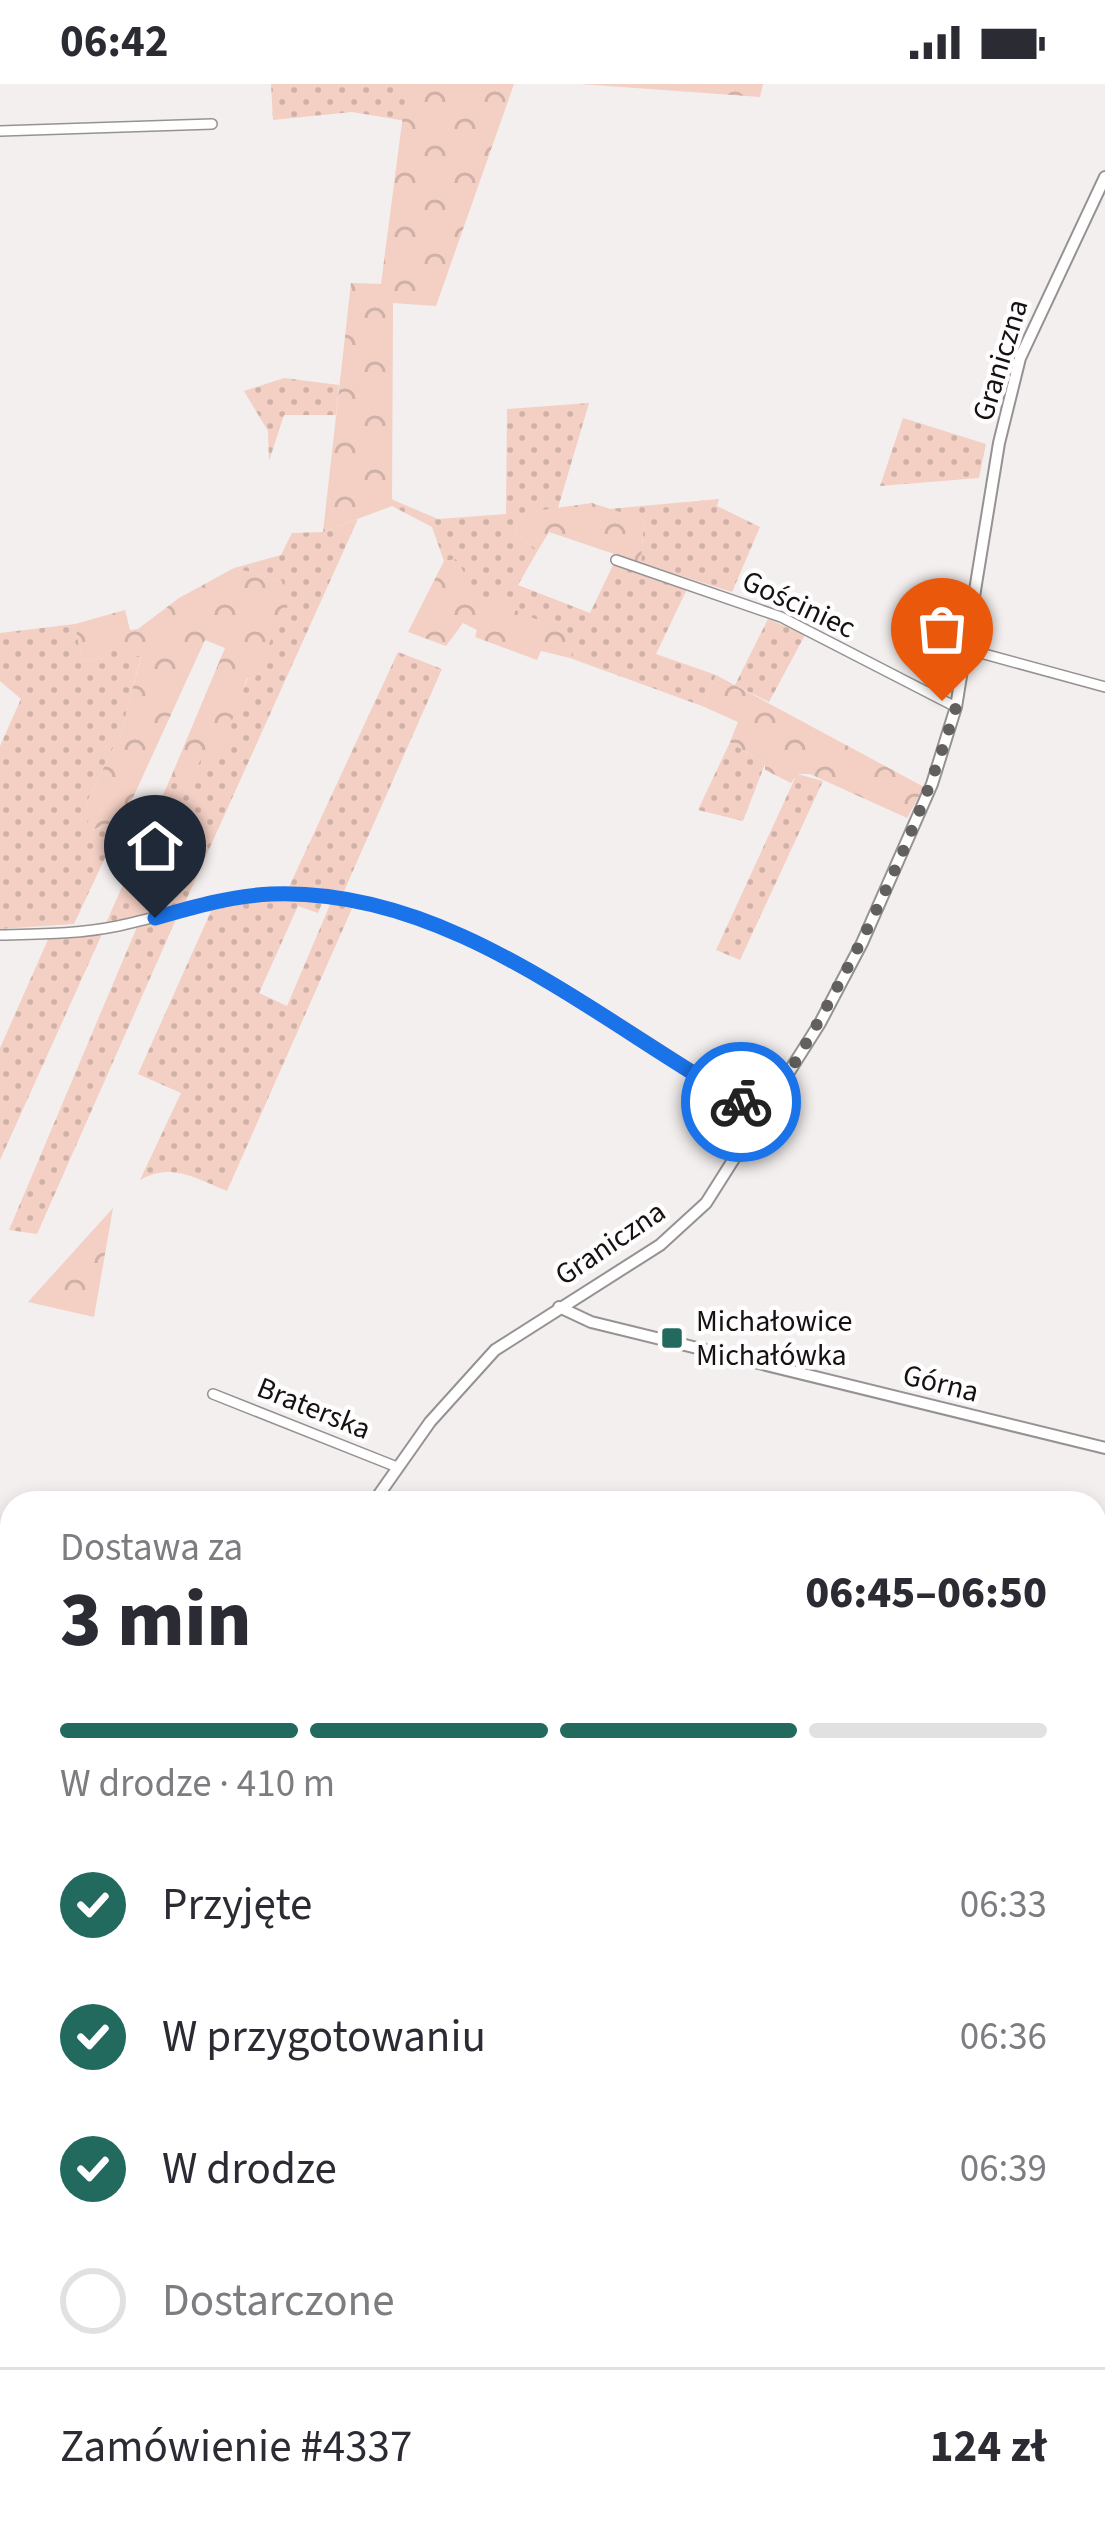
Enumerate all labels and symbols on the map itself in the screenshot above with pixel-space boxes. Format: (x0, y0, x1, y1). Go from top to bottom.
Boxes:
street label: Graniczna (962, 294, 1039, 426)
street label: Gościniec (735, 559, 863, 649)
pin (891, 578, 993, 701)
pin (104, 795, 206, 918)
courier (681, 1042, 801, 1162)
street label: Graniczna (546, 1191, 674, 1296)
place label: Michałowice Michałówka (696, 1300, 852, 1377)
marker: Michałowice Michałówka (659, 1325, 685, 1351)
street label: Górna (898, 1353, 983, 1414)
street label: Braterska (250, 1366, 377, 1451)

